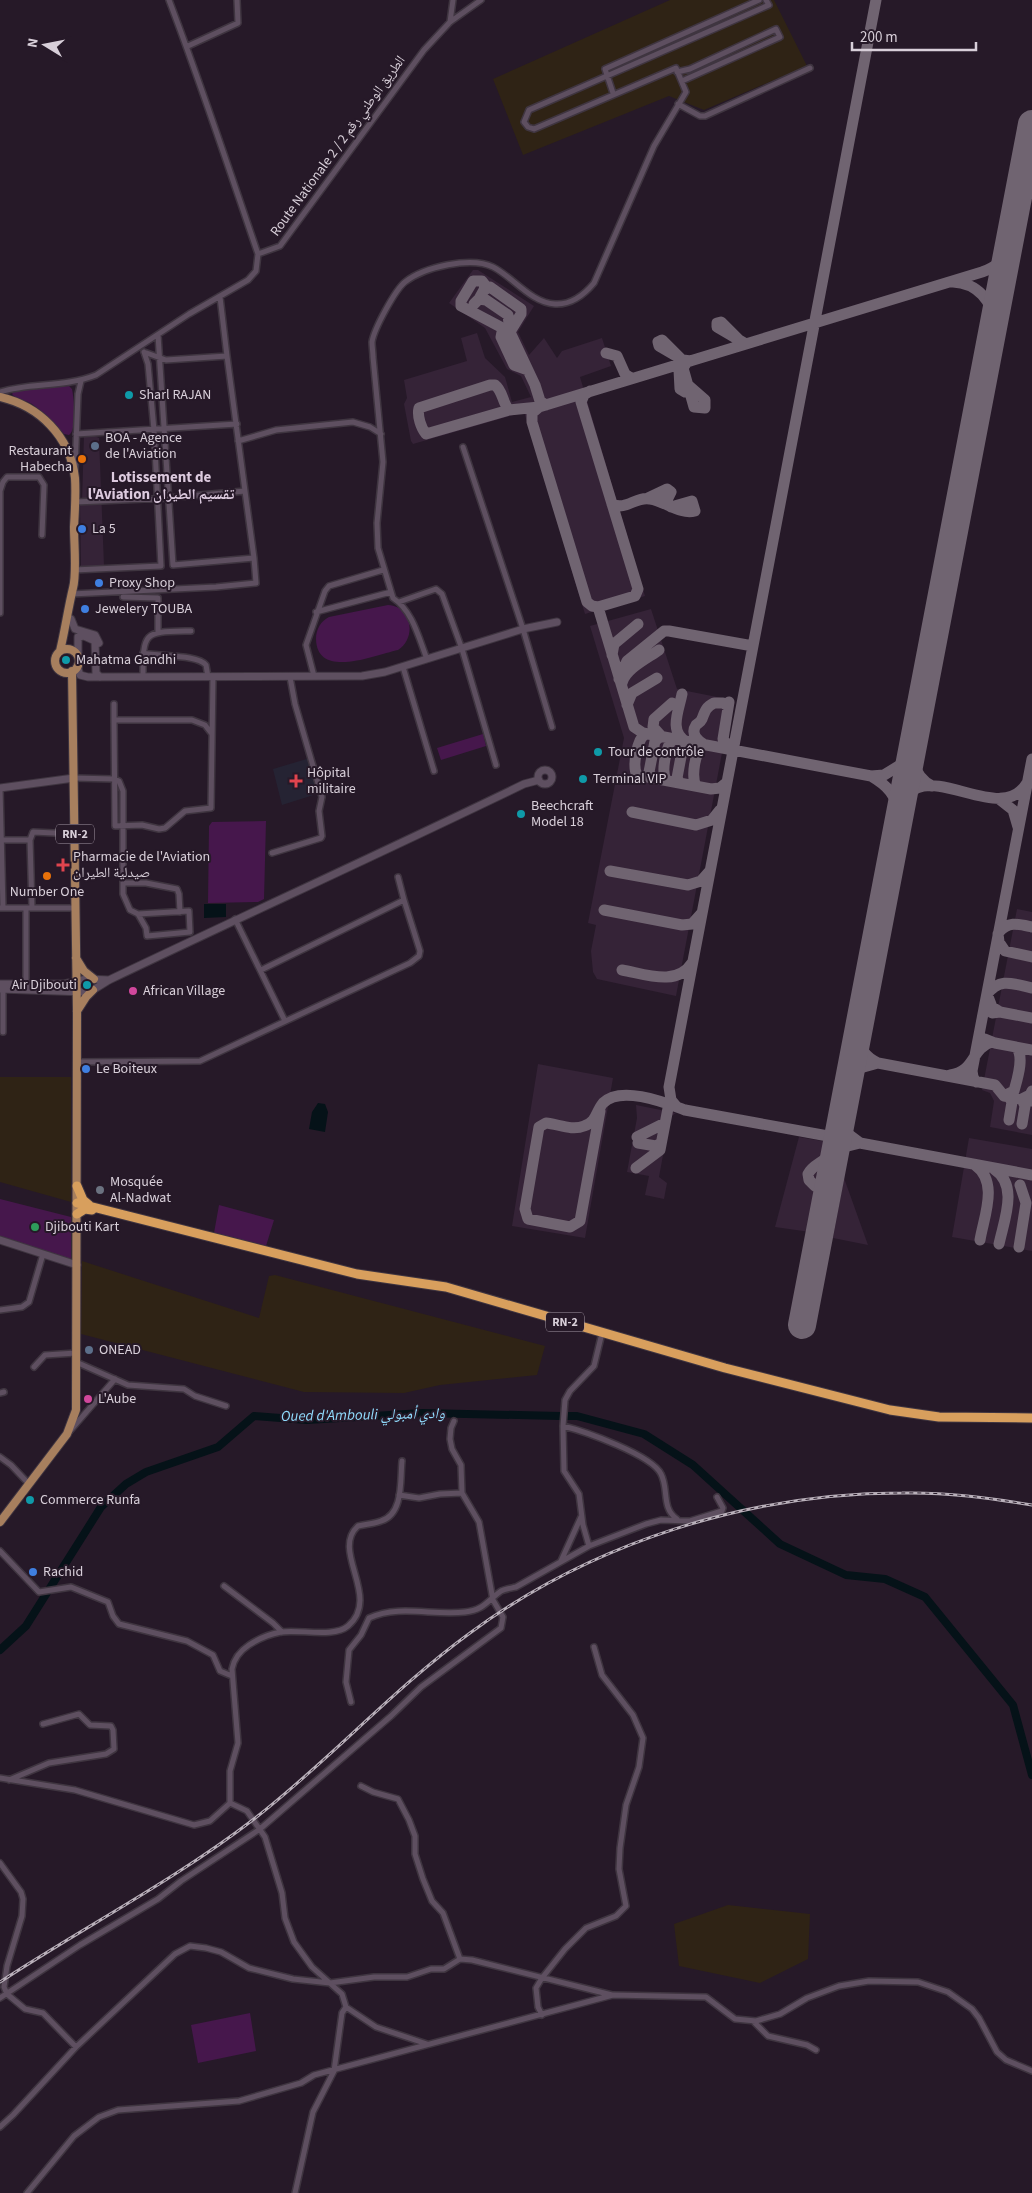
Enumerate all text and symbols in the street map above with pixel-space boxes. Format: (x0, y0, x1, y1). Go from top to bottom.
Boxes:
north arrow (20, 20, 70, 70)
scale bar (852, 20, 976, 52)
text: 200 m (860, 27, 898, 48)
text: N (23, 37, 44, 49)
street label: Route Nationale 2 / الطريق الوطني رقم 2 (266, 52, 411, 241)
place label: Sharl RAJAN (139, 385, 211, 405)
marker: Sharl RAJAN (123, 389, 135, 401)
place label: BOA - Agence de l'Aviation (105, 428, 182, 464)
marker: BOA - Agence de l'Aviation (89, 440, 101, 452)
place label: Restaurant Habecha (9, 441, 72, 477)
marker: Restaurant Habecha (76, 453, 88, 465)
district label: Lotissement de l'Aviation تقسيم الطيران (88, 467, 234, 505)
place label: La 5 (92, 519, 116, 539)
marker: La 5 (76, 523, 88, 535)
place label: Proxy Shop (109, 573, 175, 593)
marker: Proxy Shop (93, 577, 105, 589)
place label: Jewelery TOUBA (95, 599, 192, 619)
marker: Jewelery TOUBA (79, 603, 91, 615)
place label: Mahatma Gandhi (76, 650, 176, 670)
marker: Mahatma Gandhi (60, 654, 72, 666)
place label: Tour de contrôle (608, 742, 704, 762)
marker: Tour de contrôle (592, 746, 604, 758)
place label: Hôpital militaire (307, 763, 356, 799)
place label: Terminal VIP (593, 769, 666, 789)
marker: Terminal VIP (577, 773, 589, 785)
marker: Hôpital militaire (289, 774, 303, 788)
place label: Beechcraft Model 18 (531, 796, 594, 832)
marker: Beechcraft Model 18 (515, 808, 527, 820)
road number: RN-2 (56, 824, 94, 844)
place label: Pharmacie de l'Aviation صيدلية الطيران (73, 847, 210, 883)
marker: Pharmacie de l'Aviation صيدلية الطيران (57, 859, 69, 871)
marker: Number One (41, 870, 53, 882)
place label: Number One (10, 882, 84, 902)
place label: Air Djibouti (12, 975, 77, 995)
marker: Air Djibouti (81, 979, 93, 991)
place label: African Village (143, 981, 225, 1001)
marker: African Village (127, 985, 139, 997)
place label: Le Boiteux (96, 1059, 158, 1079)
marker: Le Boiteux (80, 1063, 92, 1075)
place label: Mosquée Al-Nadwat (110, 1172, 171, 1208)
marker: Mosquée Al-Nadwat (94, 1184, 106, 1196)
place label: Djibouti Kart (45, 1217, 119, 1237)
marker: Djibouti Kart (29, 1221, 41, 1233)
road number: RN-2 (546, 1312, 584, 1331)
place label: ONEAD (99, 1340, 141, 1360)
marker: ONEAD (83, 1344, 95, 1356)
place label: L'Aube (98, 1389, 136, 1409)
marker: L'Aube (82, 1393, 94, 1405)
water label: Oued d'Ambouli وادي أمبولي (281, 1403, 445, 1428)
place label: Commerce Runfa (40, 1490, 140, 1510)
marker: Commerce Runfa (24, 1494, 36, 1506)
place label: Rachid (43, 1562, 83, 1582)
marker: Rachid (27, 1566, 39, 1578)

